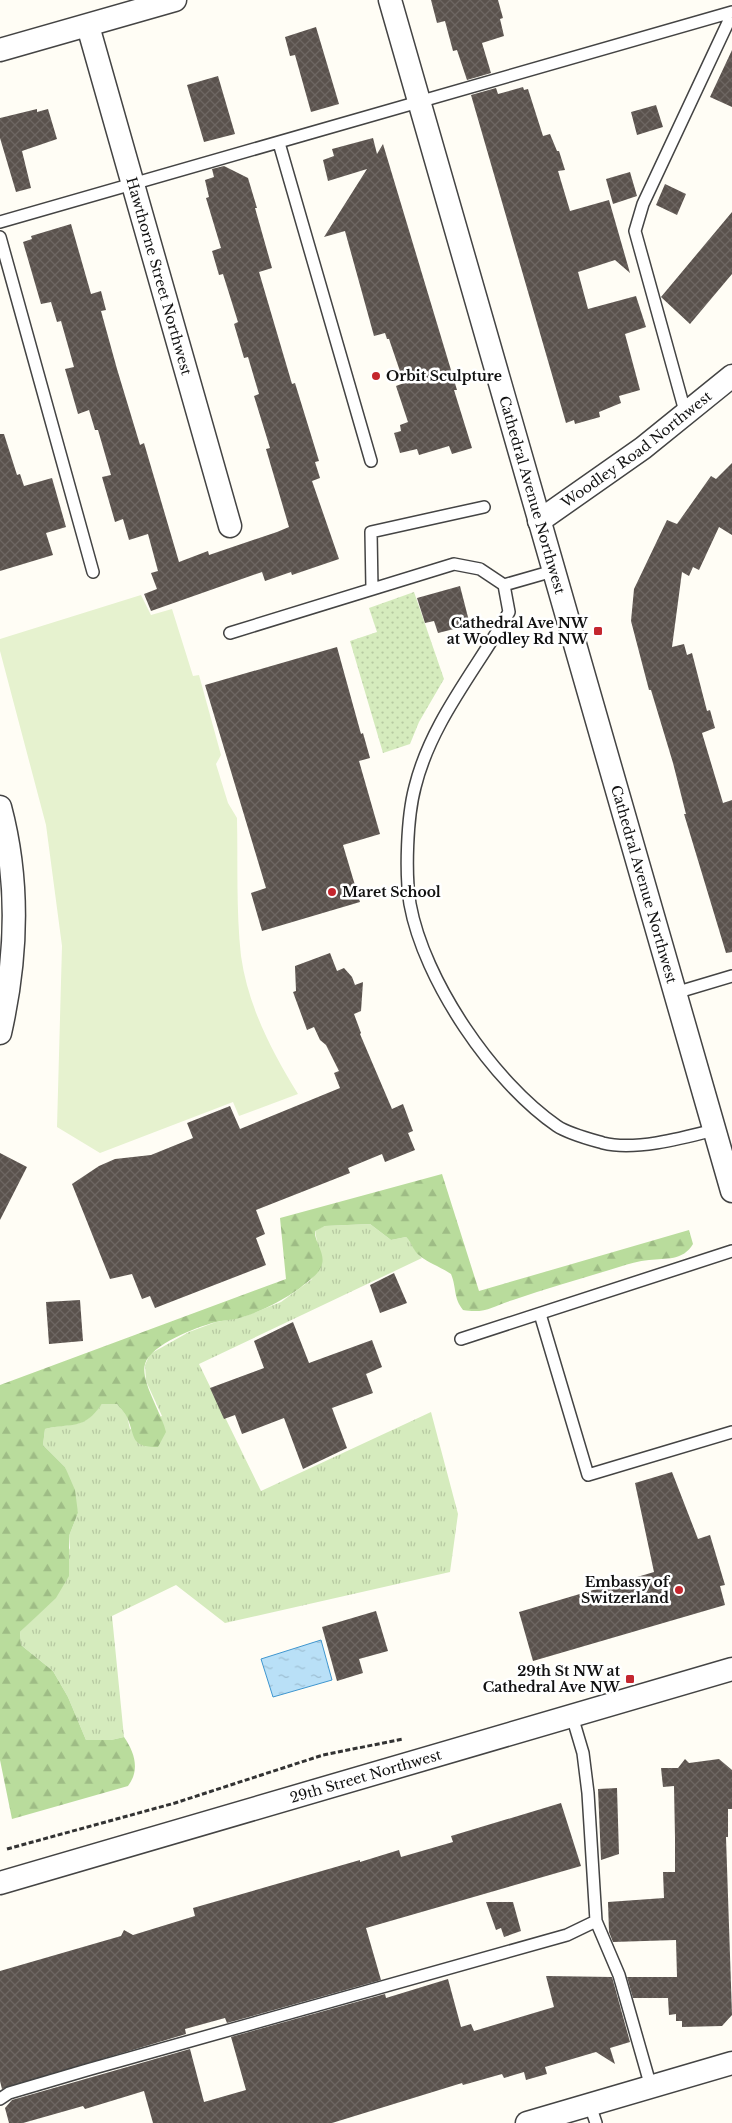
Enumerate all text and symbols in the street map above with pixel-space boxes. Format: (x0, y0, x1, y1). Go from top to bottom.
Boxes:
street label: Hawthorne Street Northwest (122, 175, 196, 378)
place label: Orbit Sculpture (386, 367, 502, 385)
marker: Orbit Sculpture (370, 370, 382, 382)
street label: Woodley Road Northwest (557, 387, 716, 512)
street label: Cathedral Avenue Northwest (495, 394, 569, 597)
place label: Cathedral Ave NW at Woodley Rd NW (447, 614, 589, 648)
marker: Cathedral Ave NW at Woodley Rd NW (592, 625, 604, 637)
street label: Cathedral Avenue Northwest (607, 783, 681, 986)
place label: Maret School (342, 883, 441, 901)
marker: Maret School (326, 886, 338, 898)
place label: Embassy of Switzerland (581, 1573, 671, 1607)
marker: Embassy of Switzerland (673, 1584, 685, 1596)
place label: 29th St NW at Cathedral Ave NW (483, 1662, 621, 1696)
marker: 29th St NW at Cathedral Ave NW (624, 1673, 636, 1685)
street label: 29th Street Northwest (288, 1745, 444, 1807)

